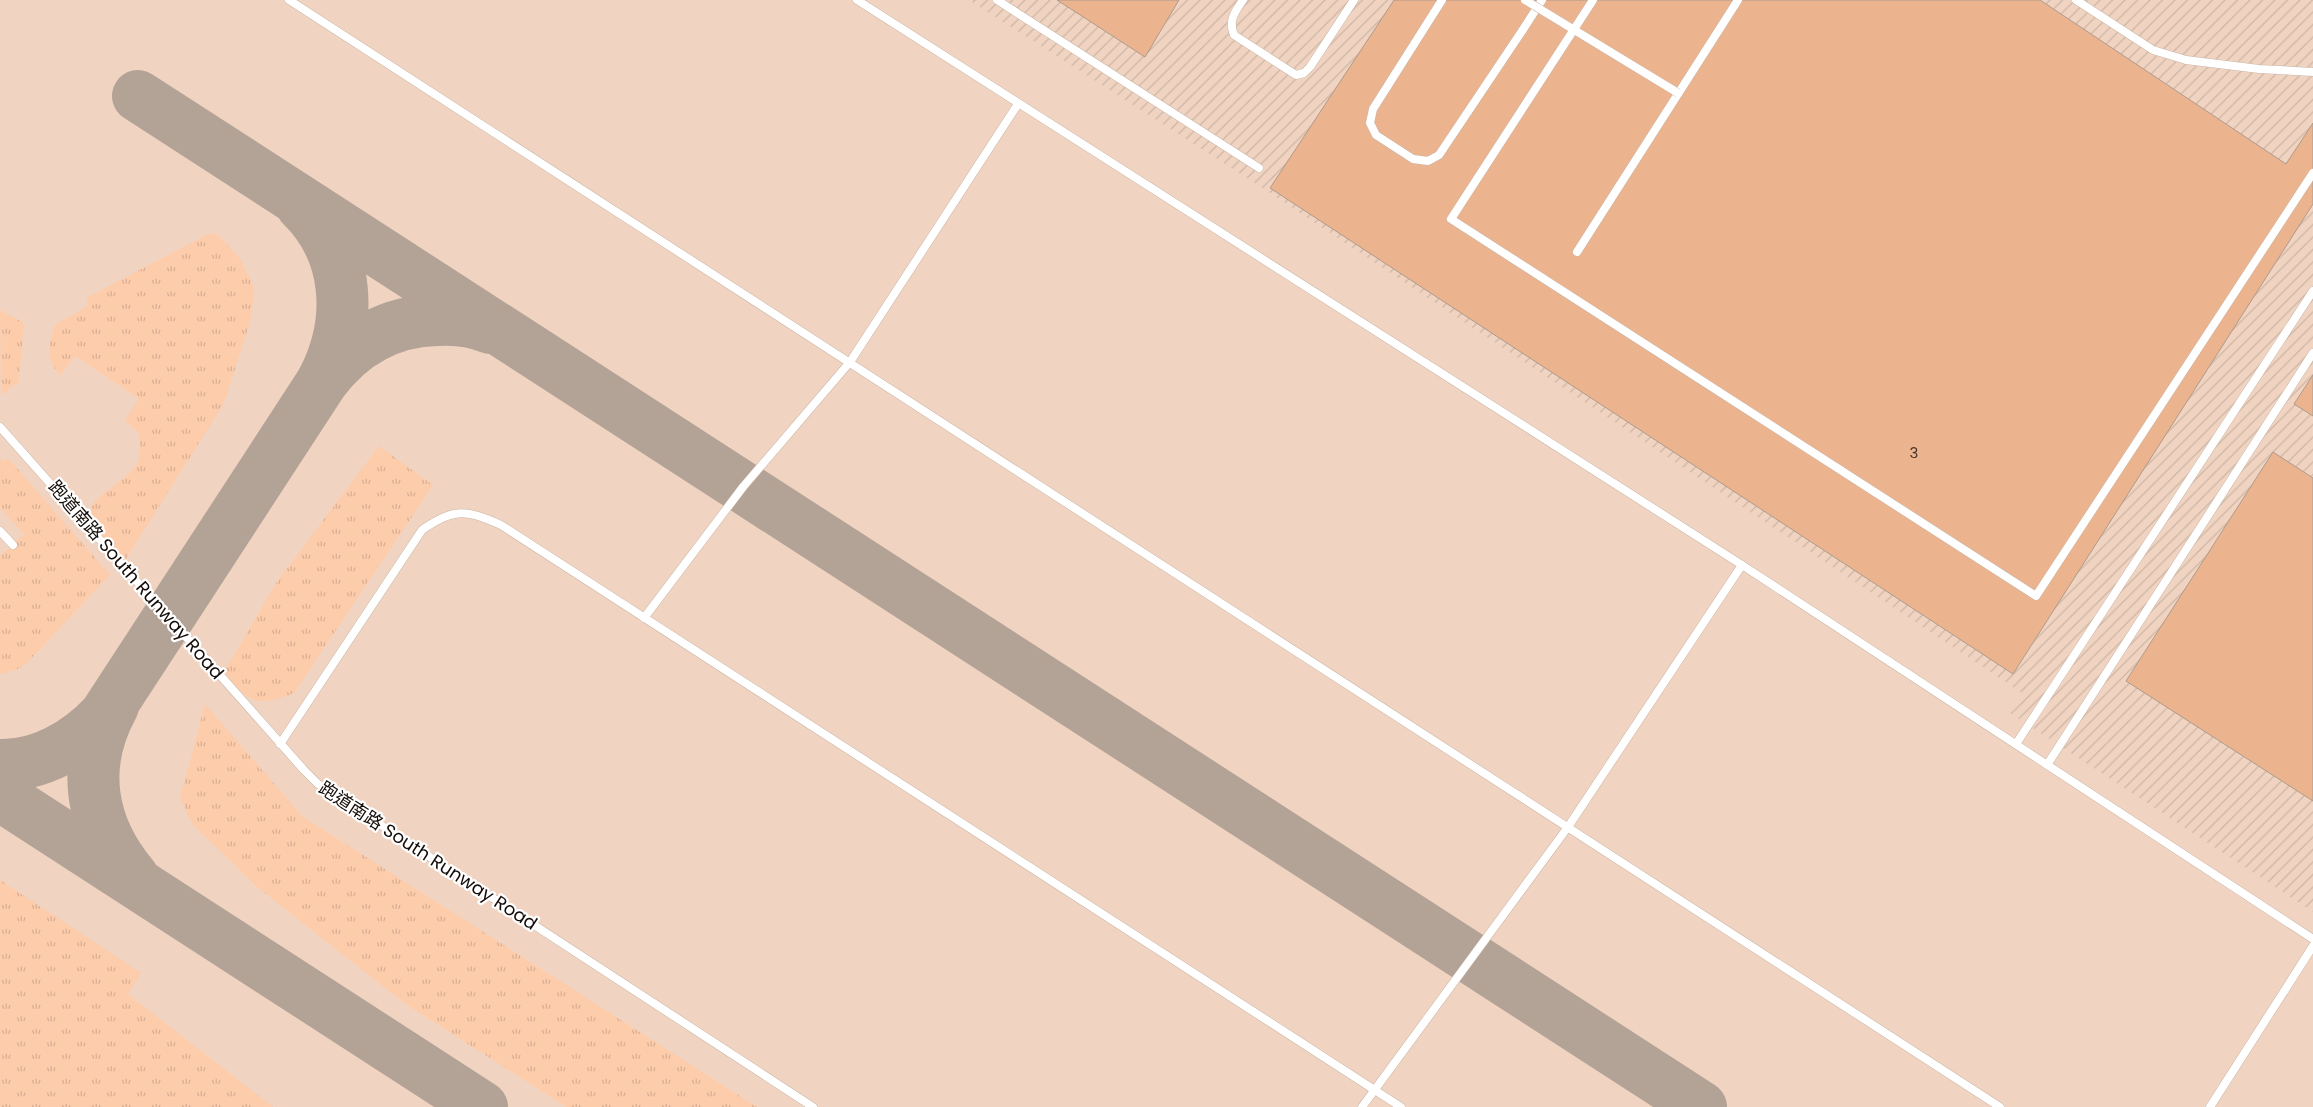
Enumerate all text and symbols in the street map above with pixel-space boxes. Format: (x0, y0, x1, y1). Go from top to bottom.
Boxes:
house number: 3 (1910, 442, 1918, 463)
street label: 跑道南路 South Runway Road (43, 475, 230, 684)
street label: 跑道南路 South Runway Road (314, 775, 542, 936)

